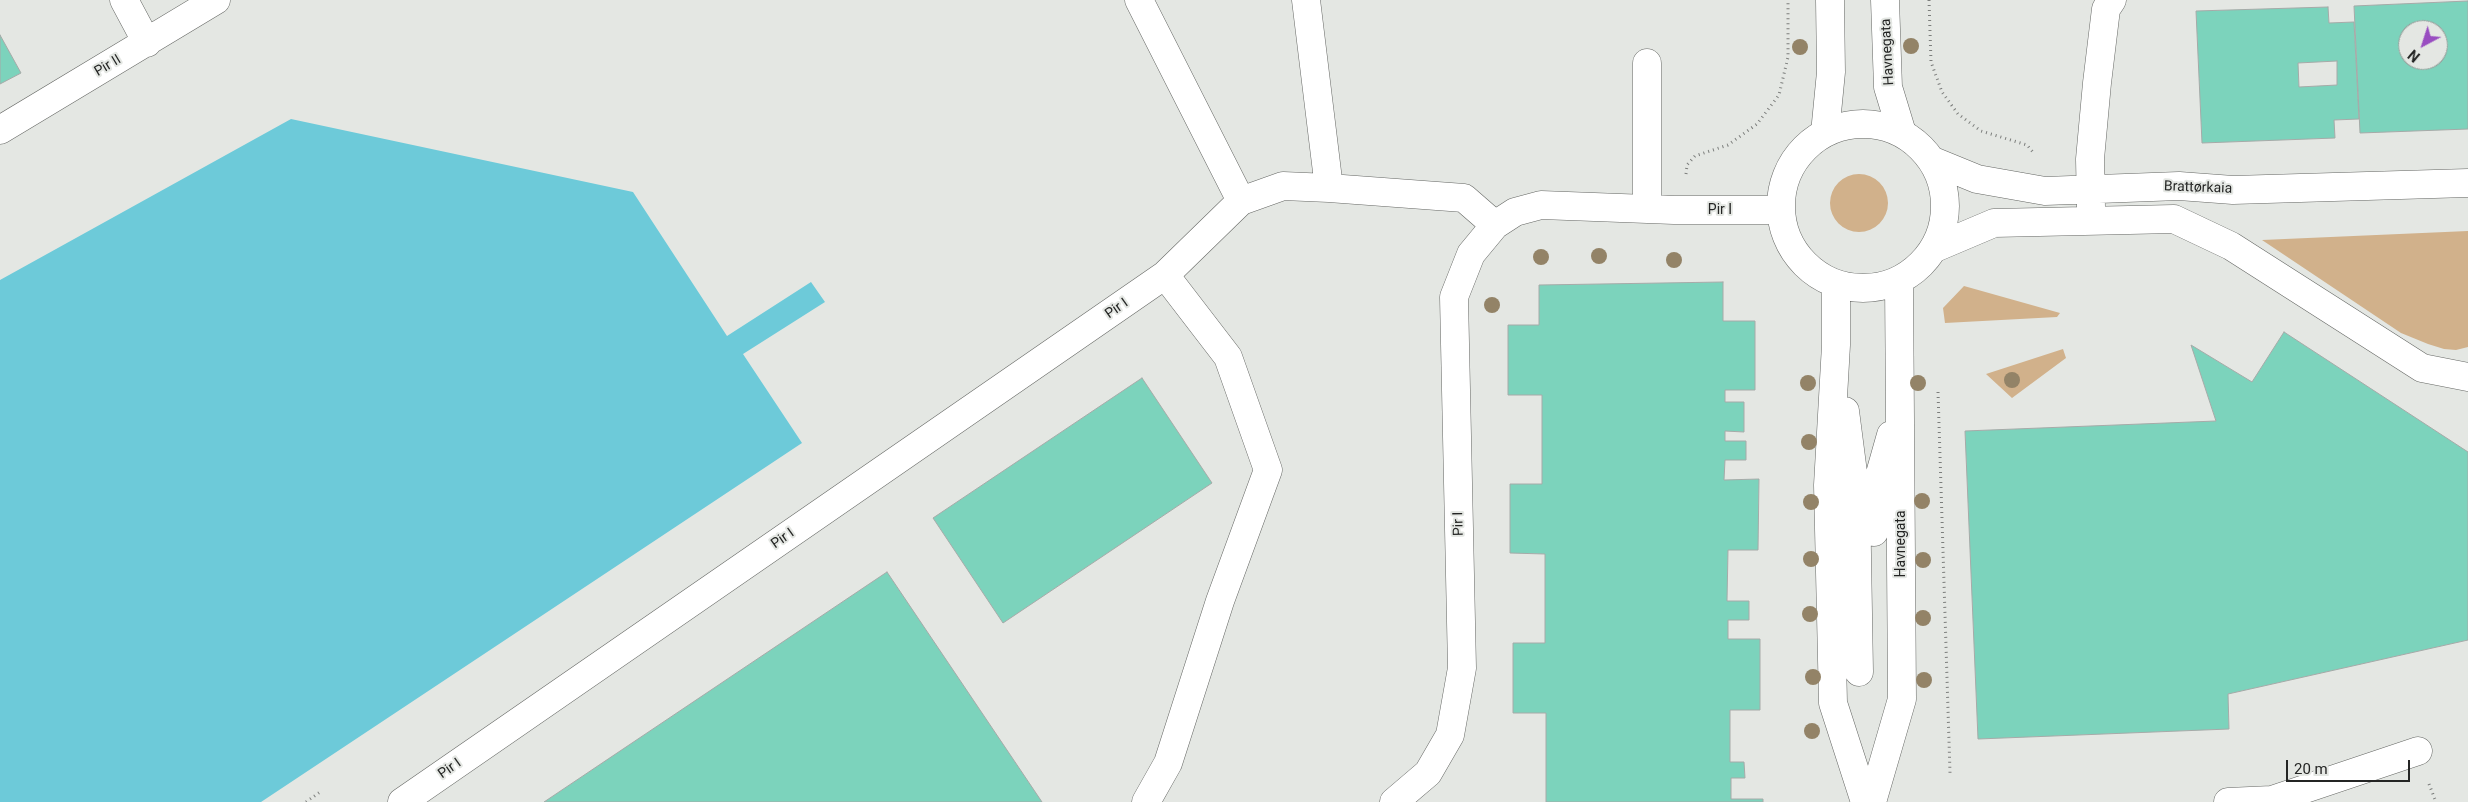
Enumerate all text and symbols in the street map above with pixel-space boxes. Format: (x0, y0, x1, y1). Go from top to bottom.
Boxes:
street label: Havnegata (1878, 18, 1898, 86)
north arrow (2398, 20, 2448, 70)
text: N (2405, 46, 2423, 65)
street label: Pir II (92, 52, 124, 80)
street label: Brattørkaia (2164, 178, 2232, 198)
street label: Pir I (1708, 202, 1732, 218)
street label: Pir I (1102, 295, 1132, 323)
street label: Havnegata (1893, 510, 1909, 578)
street label: Pir I (1450, 512, 1468, 536)
street label: Pir I (768, 525, 798, 553)
scale bar (2288, 750, 2412, 782)
street label: Pir I (435, 755, 465, 783)
text: 20 m (2294, 760, 2328, 778)

